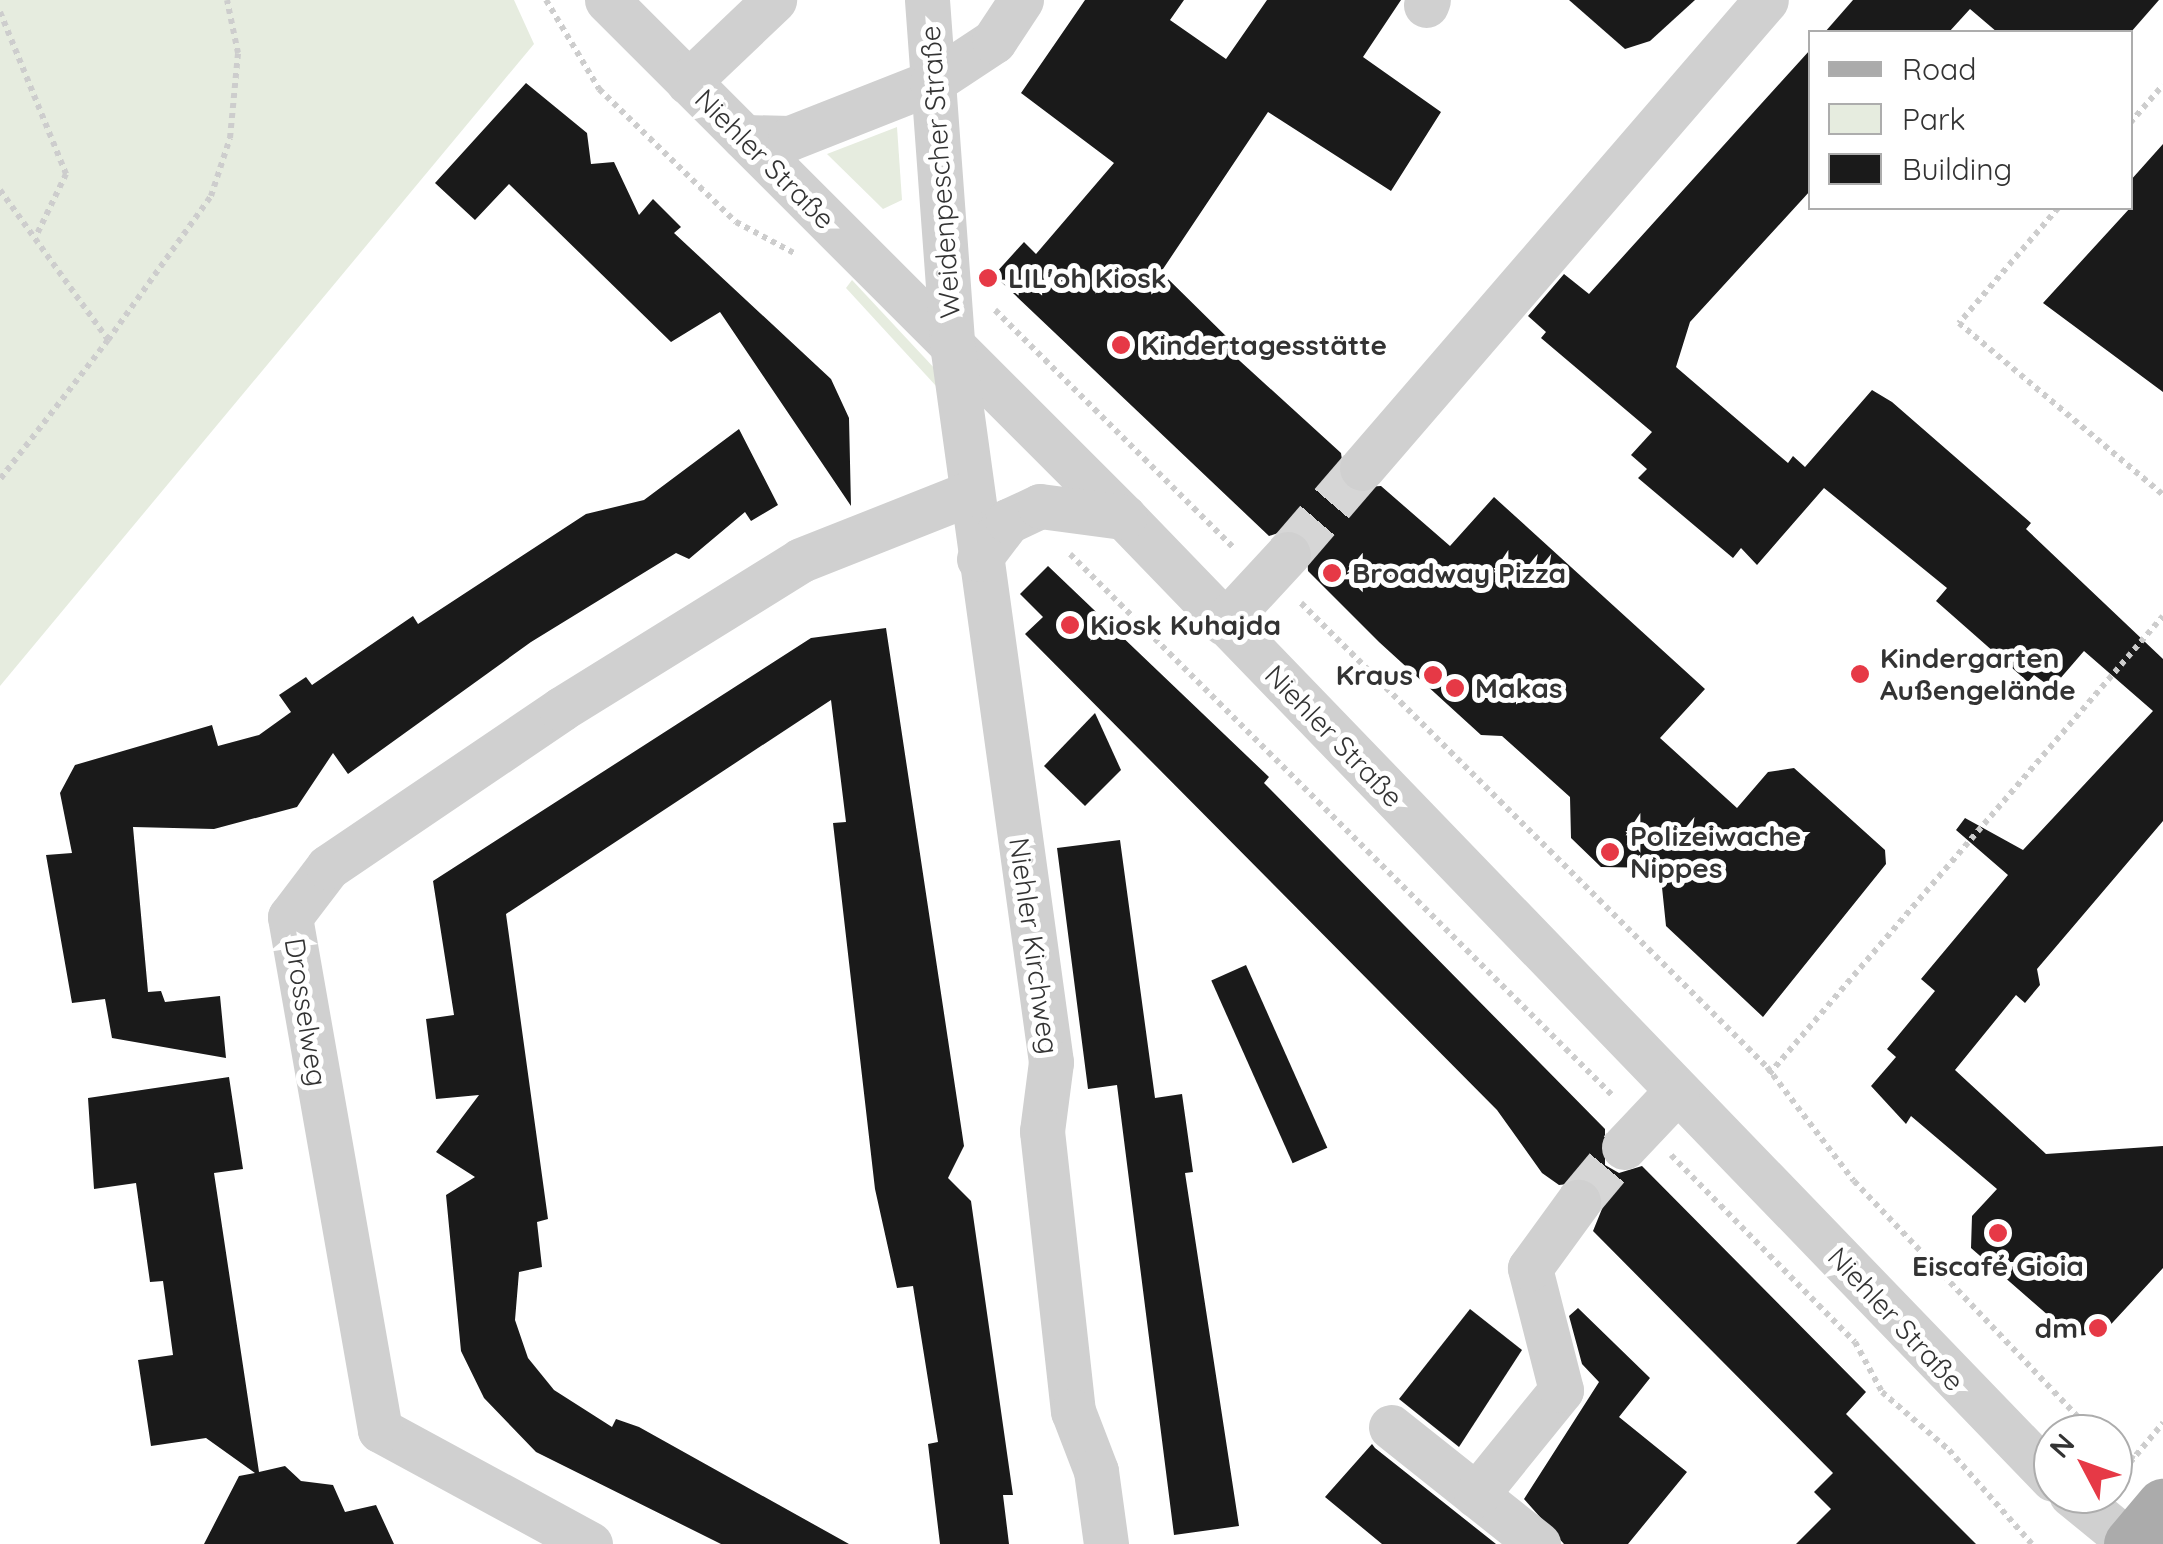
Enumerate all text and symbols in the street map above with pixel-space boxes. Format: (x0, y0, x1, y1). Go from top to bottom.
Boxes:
street label: Weidenpescher Straße (913, 24, 967, 320)
legend (1808, 30, 2133, 210)
text: Road (1902, 50, 1976, 88)
street label: Niehler Straße (688, 82, 842, 236)
text: Park (1902, 100, 1966, 138)
text: Building (1902, 150, 2012, 188)
place label: LIL'oh Kiosk (1008, 261, 1167, 295)
marker: LIL'oh Kiosk (977, 267, 999, 289)
place label: Kindertagesstätte (1141, 328, 1387, 362)
marker: Kindertagesstätte (1110, 334, 1132, 356)
place label: Broadway Pizza (1352, 556, 1566, 590)
marker: Broadway Pizza (1321, 562, 1343, 584)
place label: Kiosk Kuhajda (1090, 608, 1281, 642)
marker: Kiosk Kuhajda (1059, 614, 1081, 636)
place label: Kindergarten Außengelände (1880, 641, 2076, 707)
street label: Niehler Straße (1258, 658, 1410, 814)
place label: Kraus (1336, 658, 1413, 692)
marker: Kindergarten Außengelände (1849, 663, 1871, 685)
marker: Kraus (1422, 664, 1444, 686)
place label: Makas (1475, 671, 1562, 705)
marker: Makas (1444, 677, 1466, 699)
place label: Polizeiwache Nippes (1630, 819, 1801, 885)
street label: Niehler Kirchweg (1002, 836, 1066, 1056)
marker: Polizeiwache Nippes (1599, 841, 1621, 863)
street label: Drosselweg (278, 936, 334, 1088)
marker: Eiscafé Gioia (1987, 1222, 2009, 1244)
street label: Niehler Straße (1821, 1240, 1971, 1398)
place label: Eiscafé Gioia (1912, 1249, 2084, 1283)
place label: dm (2035, 1311, 2078, 1345)
marker: dm (2087, 1317, 2109, 1339)
north arrow (2033, 1414, 2133, 1514)
text: N (2042, 1426, 2081, 1465)

